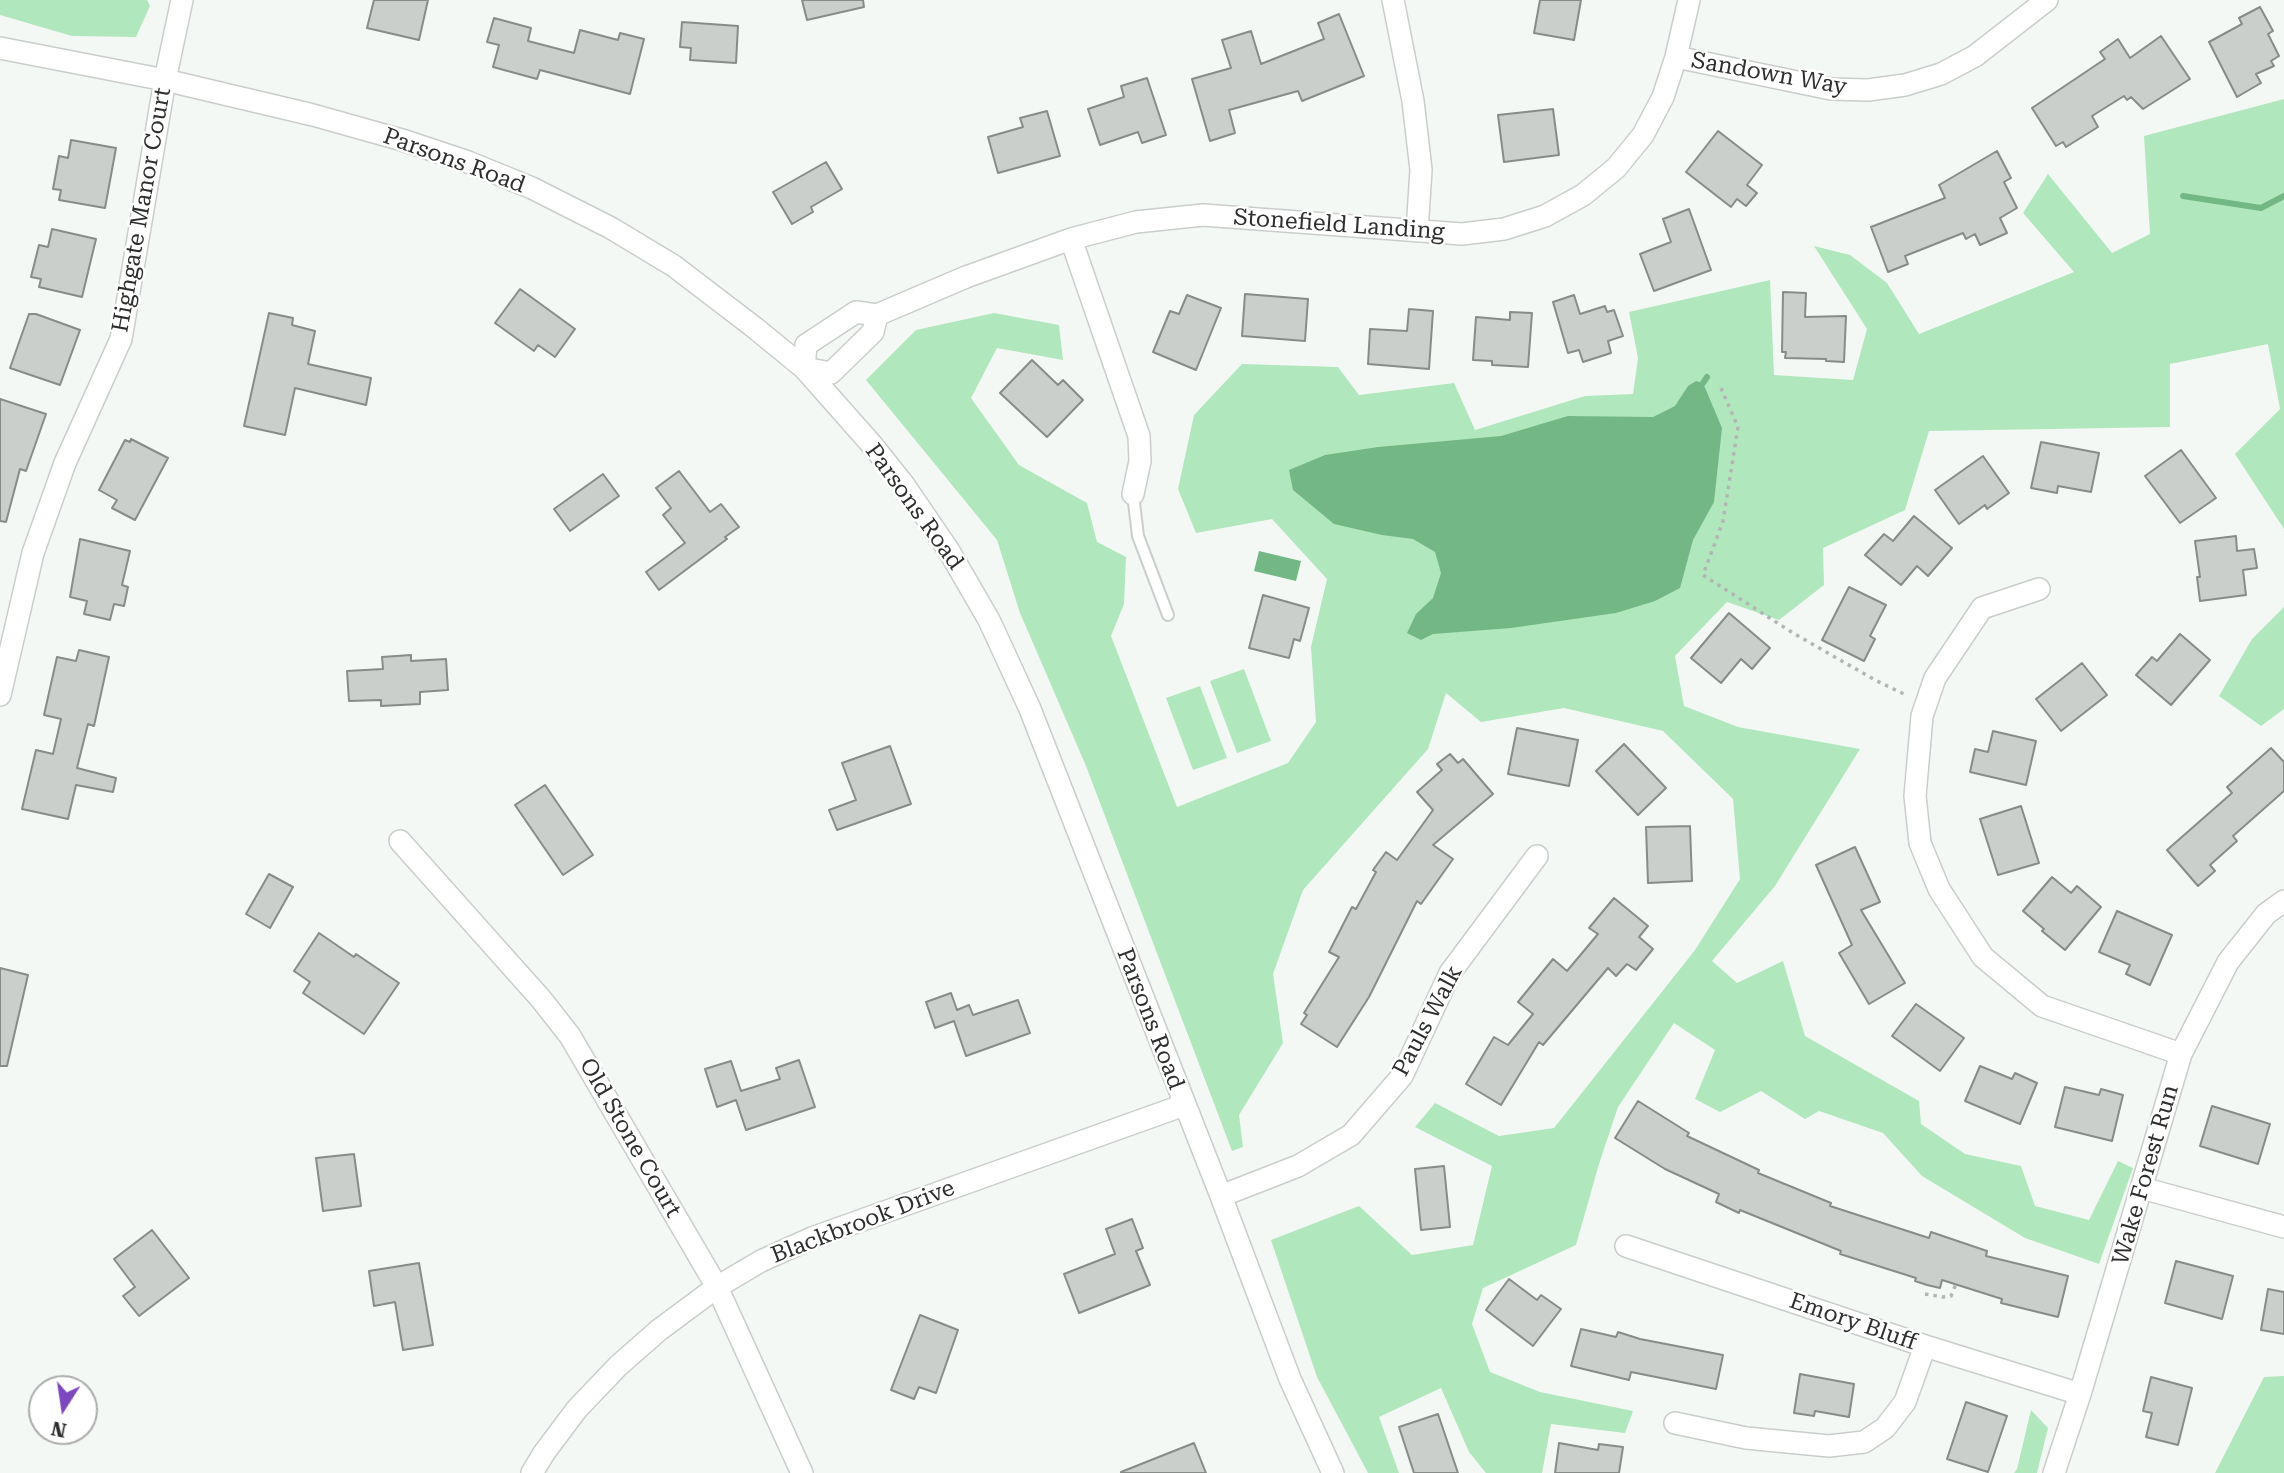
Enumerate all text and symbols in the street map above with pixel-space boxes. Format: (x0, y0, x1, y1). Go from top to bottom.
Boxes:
street label: Sandown Way (1689, 47, 1849, 101)
street label: Highgate Manor Court (107, 85, 177, 335)
street label: Parsons Road (379, 123, 529, 199)
street label: Stonefield Landing (1233, 204, 1445, 246)
street label: Parsons Road (859, 439, 969, 575)
street label: Parsons Road (1110, 944, 1190, 1094)
street label: Pauls Walk (1387, 961, 1469, 1081)
street label: Old Stone Court (573, 1053, 687, 1223)
street label: Wake Forest Run (2107, 1082, 2185, 1268)
street label: Blackbrook Drive (767, 1174, 959, 1270)
street label: Emory Bluff (1786, 1287, 1920, 1357)
north arrow (28, 1375, 98, 1445)
text: N (49, 1416, 69, 1442)

